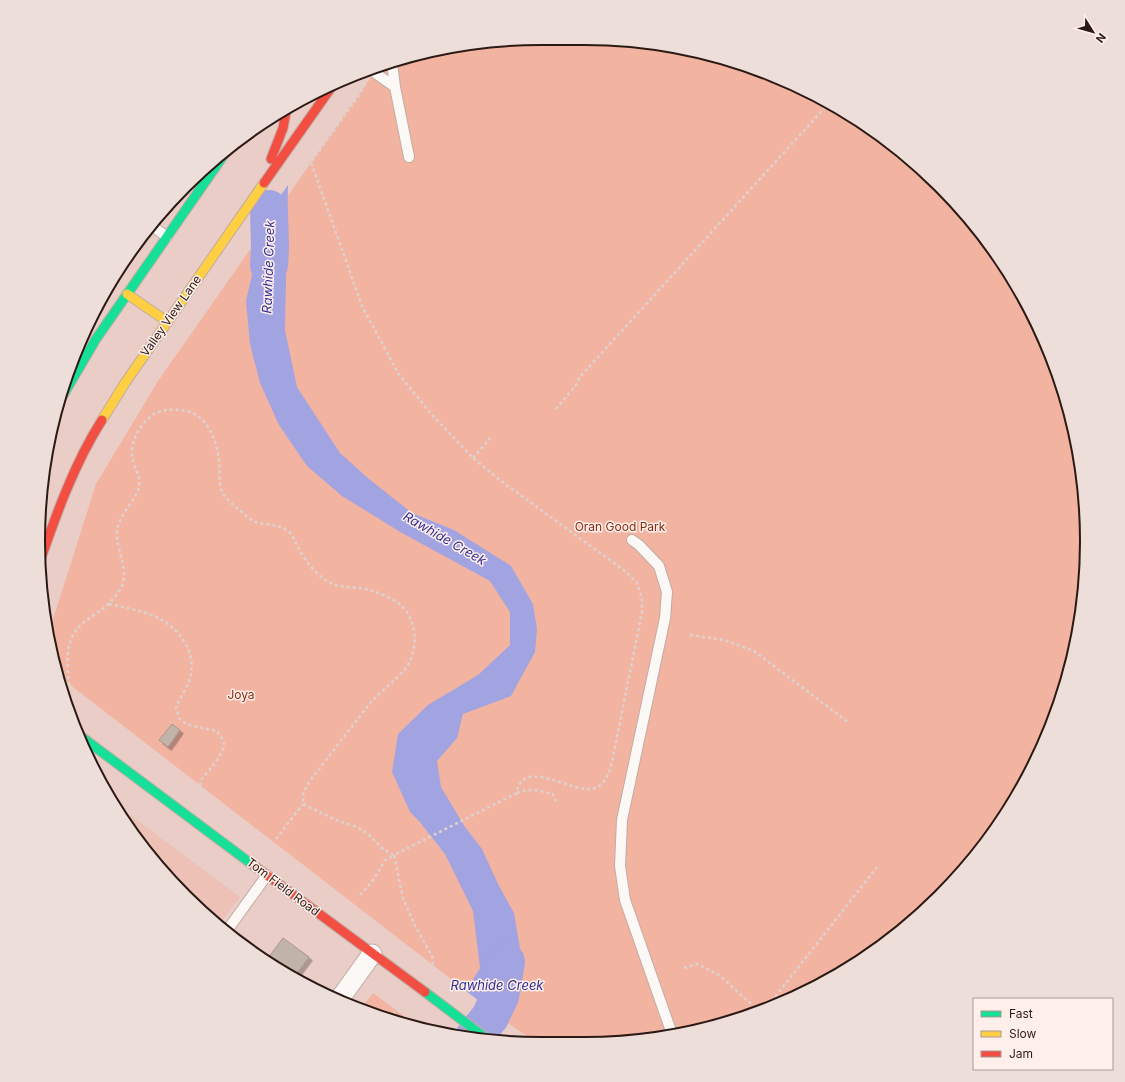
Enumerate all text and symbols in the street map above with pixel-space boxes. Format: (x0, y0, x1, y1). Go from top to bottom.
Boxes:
north arrow (1073, 12, 1113, 52)
text: N (1093, 30, 1109, 46)
water label: Rawhide Creek (258, 219, 278, 314)
street label: Valley View Lane (137, 272, 204, 359)
water label: Rawhide Creek (401, 508, 490, 569)
park label: Oran Good Park (575, 519, 666, 534)
park label: Joya (227, 687, 255, 702)
street label: Tom Field Road (244, 854, 323, 919)
water label: Rawhide Creek (450, 977, 544, 993)
legend (973, 998, 1113, 1070)
text: Fast (1009, 1006, 1033, 1021)
text: Slow (1009, 1026, 1037, 1041)
text: Jam (1009, 1046, 1033, 1061)

